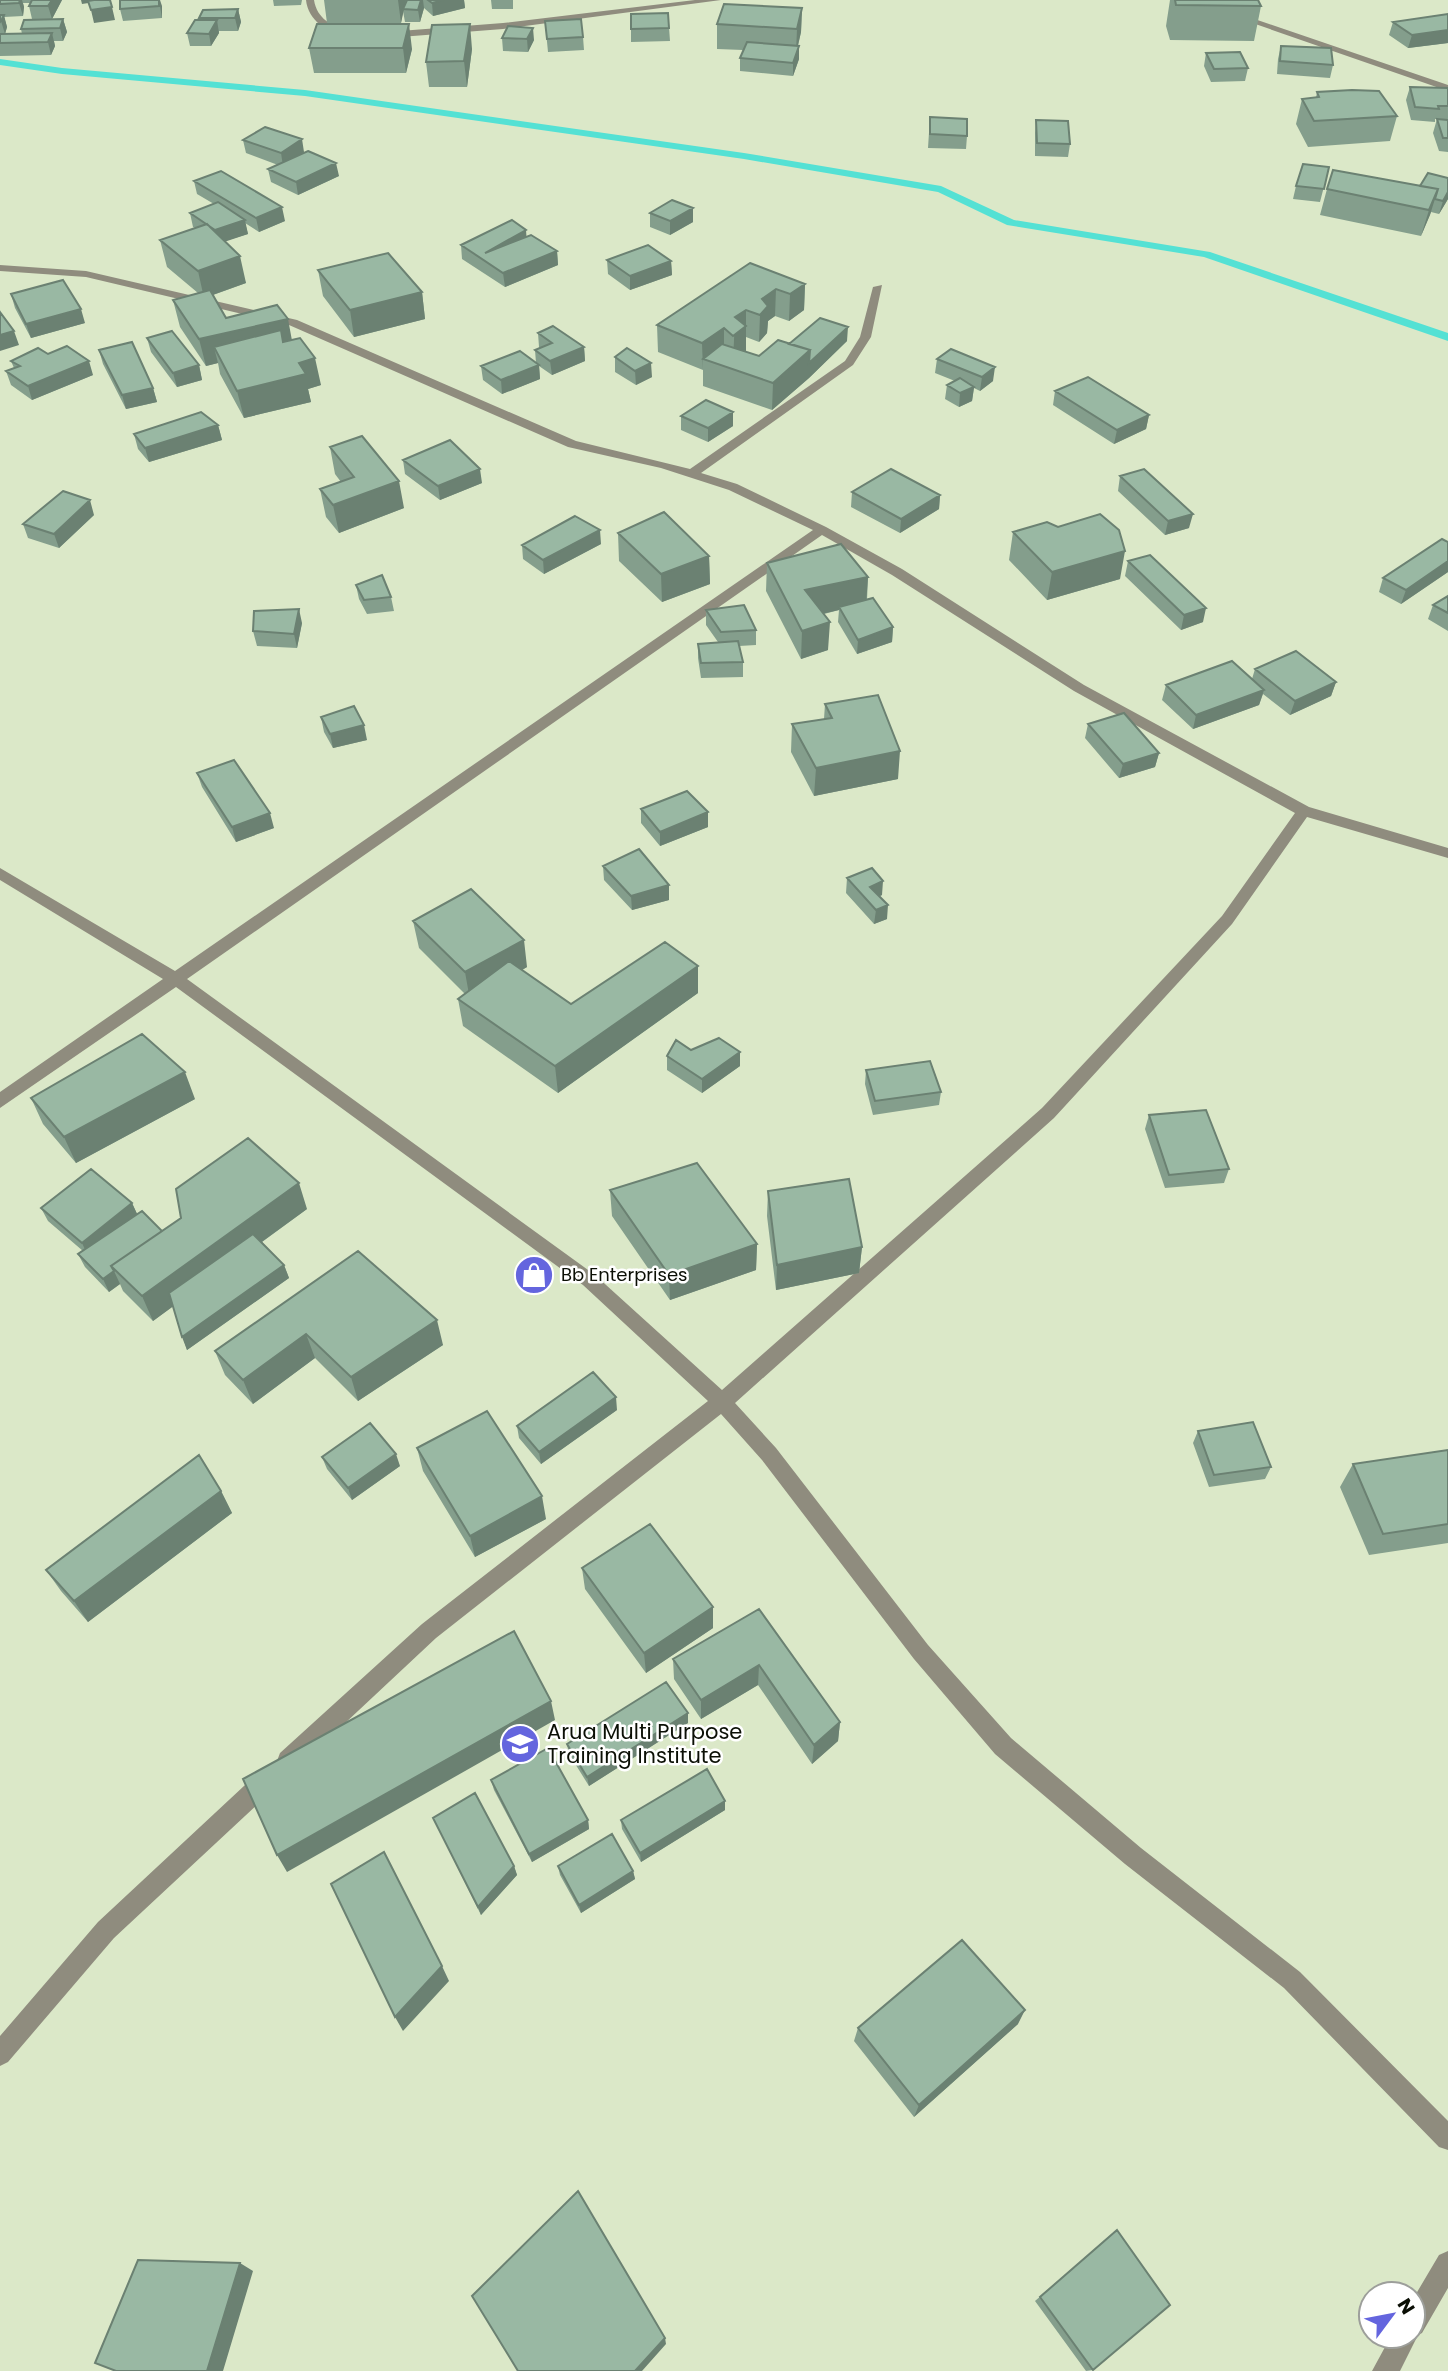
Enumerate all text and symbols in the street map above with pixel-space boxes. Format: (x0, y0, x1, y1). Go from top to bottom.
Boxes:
shop icon: Bb Enterprises (513, 1254, 555, 1296)
place label: Bb Enterprises (561, 1262, 687, 1287)
place label: Arua Multi Purpose Training Institute (547, 1717, 742, 1770)
school or university icon: Arua Multi Purpose Training Institute (499, 1723, 541, 1765)
north arrow (1357, 2280, 1427, 2350)
text: N (1391, 2293, 1421, 2319)

